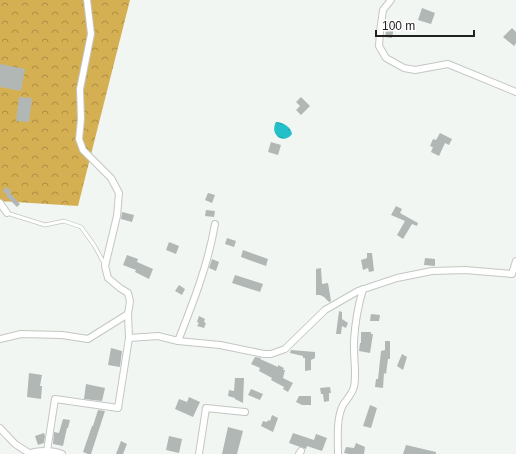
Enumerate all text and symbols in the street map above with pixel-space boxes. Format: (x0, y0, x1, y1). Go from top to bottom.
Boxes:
scale bar (376, 12, 474, 38)
text: 100 m (382, 19, 415, 33)

